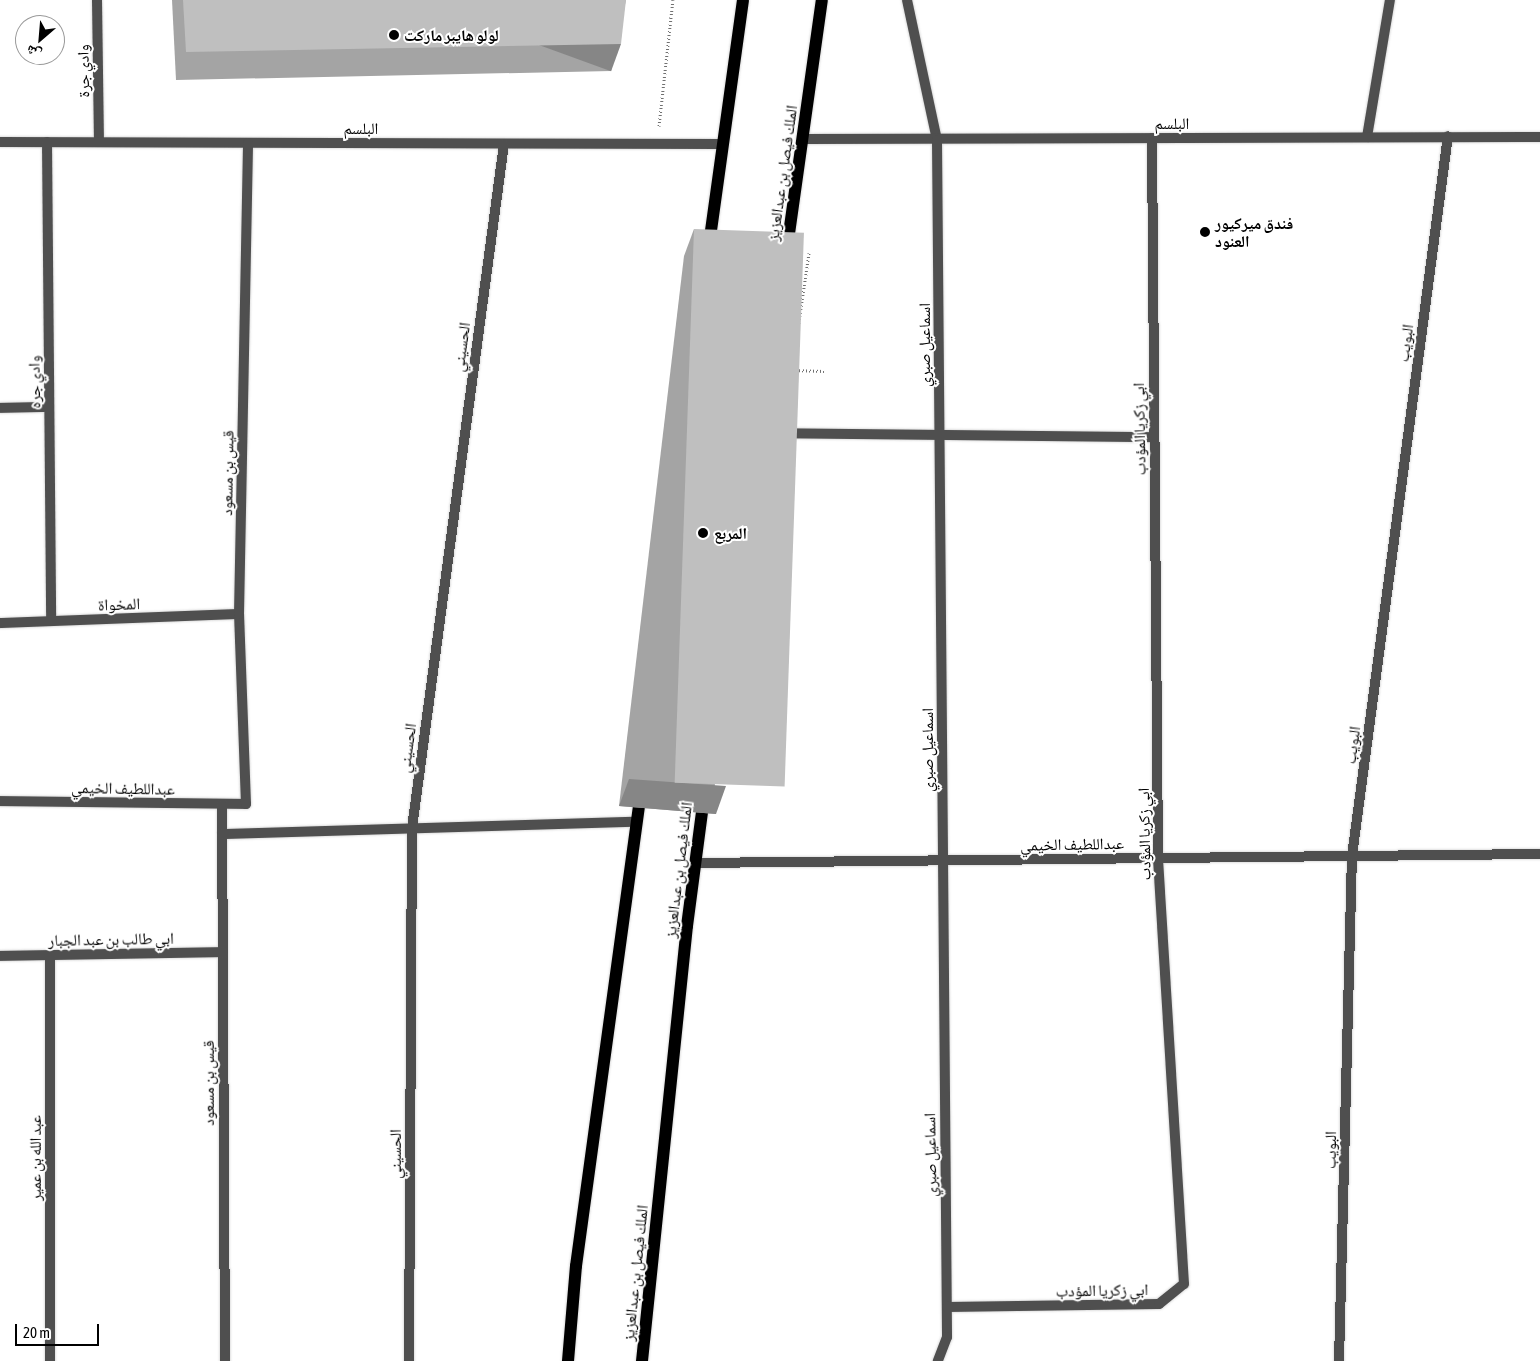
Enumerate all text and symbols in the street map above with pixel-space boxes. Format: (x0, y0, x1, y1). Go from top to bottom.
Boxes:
north arrow (15, 15, 65, 65)
place label: لولو هايبر ماركت (404, 25, 499, 45)
marker: لولو هايبر ماركت (388, 29, 400, 41)
text: ش (23, 42, 44, 63)
street label: وادي جرة (73, 44, 93, 98)
street label: الملك فيصل بن عبدالعزيز (763, 104, 801, 242)
street label: البلسم (1155, 113, 1189, 133)
street label: البلسم (344, 118, 378, 138)
place label: فندق ميركيور العنود (1215, 213, 1293, 251)
marker: فندق ميركيور العنود (1199, 226, 1211, 238)
street label: اسماعيل صبري (914, 303, 934, 387)
street label: الحسيني (448, 321, 474, 373)
street label: البويب (1393, 323, 1417, 363)
street label: وادي جره (24, 355, 44, 409)
street label: ابي زكريا المؤدب (1129, 383, 1149, 475)
street label: قيس بن مسعود (217, 430, 237, 516)
place label: المربع (714, 523, 747, 543)
marker: المربع (696, 526, 710, 540)
street label: المخواة (98, 594, 140, 614)
street label: اسماعيل صبري (917, 708, 937, 792)
street label: الحسيني (394, 722, 420, 774)
street label: البويب (1340, 725, 1364, 765)
street label: عبداللطيف الخيمي (71, 777, 175, 799)
street label: ابي زكريا المؤدب (1134, 788, 1154, 880)
street label: الملك فيصل بن عبدالعزيز (660, 801, 696, 939)
street label: عبداللطيف الخيمي (1020, 833, 1124, 855)
street label: ابي طالب بن عبد الجبار (48, 928, 174, 950)
street label: قيس بن مسعود (198, 1040, 218, 1126)
street label: اسماعيل صبري (920, 1113, 940, 1197)
street label: عبد الله بن عمير (25, 1115, 45, 1201)
street label: الحسيني (385, 1129, 405, 1179)
street label: البويب (1320, 1131, 1340, 1169)
street label: الملك فيصل بن عبدالعزيز (618, 1204, 652, 1342)
street label: ابي زكريا المؤدب (1056, 1280, 1148, 1300)
scale bar (18, 1314, 101, 1346)
text: 20 m (23, 1324, 50, 1341)

